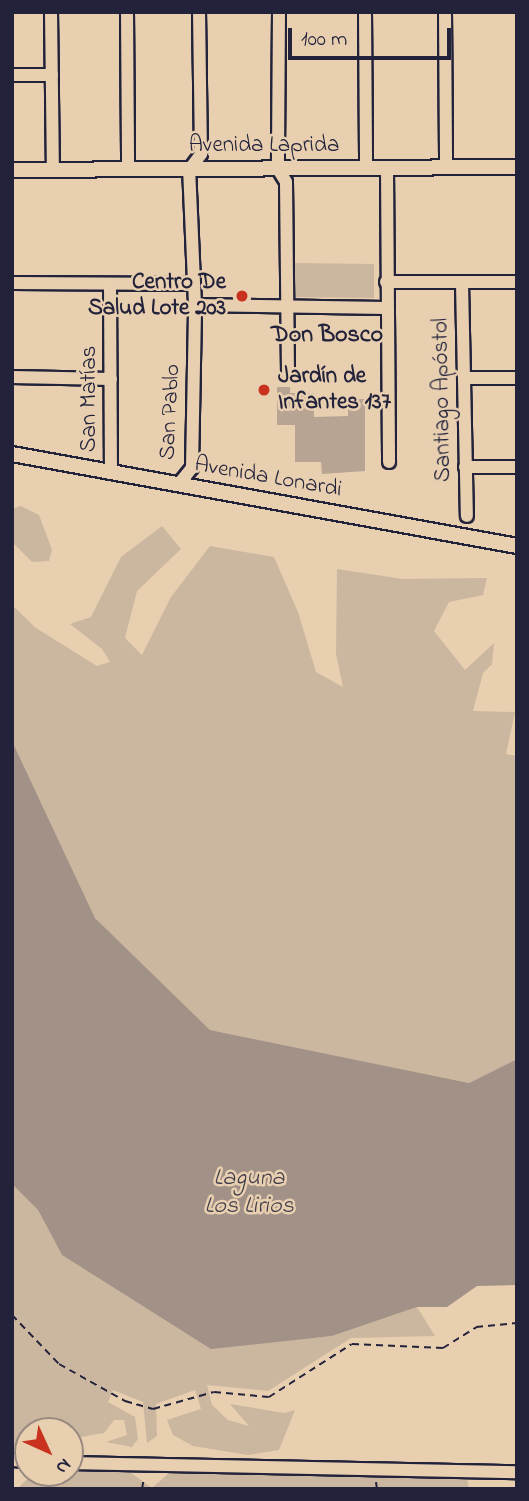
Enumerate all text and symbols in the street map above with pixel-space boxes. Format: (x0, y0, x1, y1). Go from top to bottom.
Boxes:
scale bar (291, 14, 454, 58)
text: 100 m (301, 25, 347, 55)
street label: Avenida Laprida (189, 132, 339, 160)
place label: Centro De Salud Lote 203 (88, 269, 226, 323)
marker: Centro De Salud Lote 203 (232, 286, 252, 306)
street label: Santiago Apóstol (428, 318, 458, 482)
district label: Don Bosco (271, 322, 383, 350)
street label: San Matías (76, 346, 104, 452)
street label: San Pablo (155, 363, 187, 461)
place label: Jardín de Infantes 137 (278, 363, 391, 417)
marker: Jardín de Infantes 137 (256, 382, 272, 398)
street label: Avenida Lonardi (192, 451, 344, 505)
water label: Laguna Los Lirios (204, 1165, 294, 1221)
north arrow (14, 1417, 84, 1487)
text: N (49, 1452, 77, 1480)

